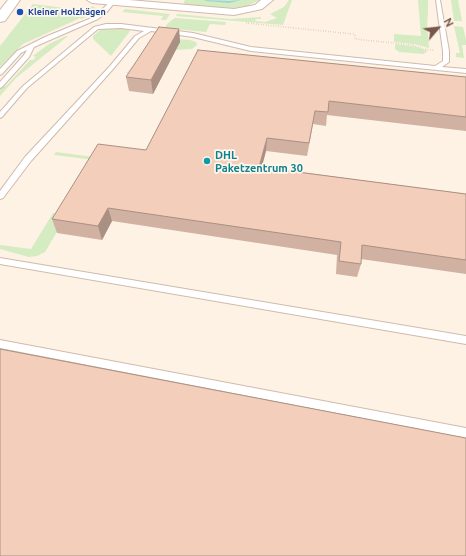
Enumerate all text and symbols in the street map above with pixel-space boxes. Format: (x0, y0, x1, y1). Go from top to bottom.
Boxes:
marker: Kleiner Holzhägen (15, 7, 25, 17)
place label: Kleiner Holzhägen (28, 7, 106, 17)
north arrow (418, 8, 458, 48)
text: N (441, 16, 456, 29)
place label: DHL Paketzentrum 30 (215, 148, 303, 174)
marker: DHL Paketzentrum 30 (202, 156, 212, 166)

